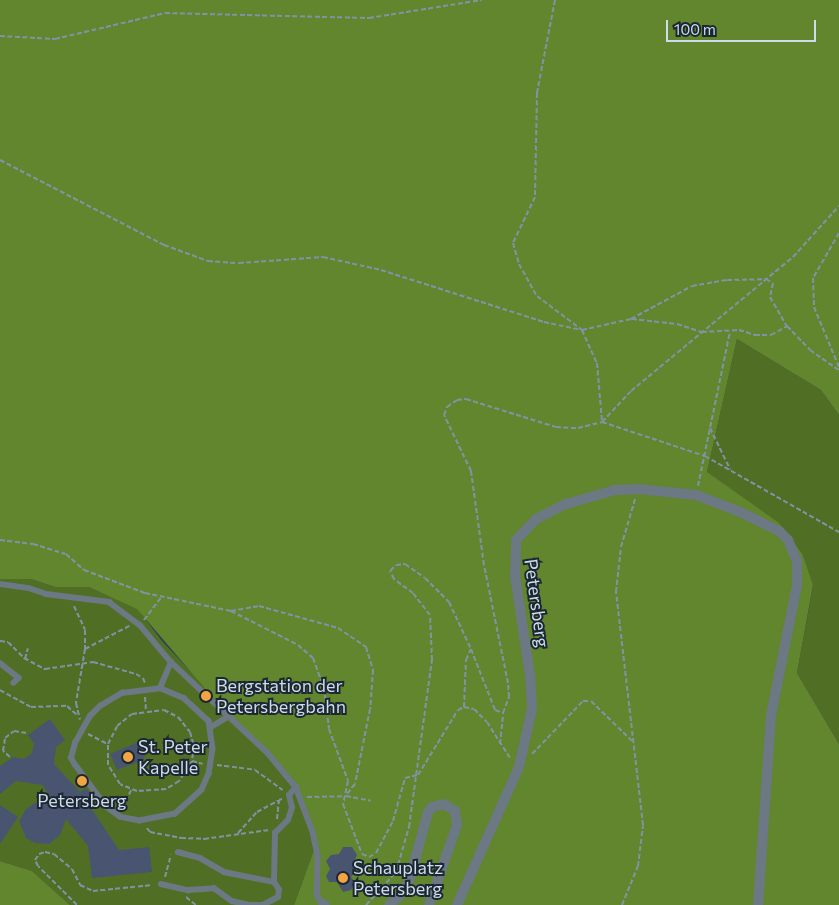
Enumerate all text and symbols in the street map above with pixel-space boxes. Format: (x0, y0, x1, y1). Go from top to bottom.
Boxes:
scale bar (669, 10, 819, 42)
text: 100 m (674, 20, 716, 38)
street label: Petersberg (520, 557, 554, 649)
place label: Bergstation der Petersbergbahn (216, 675, 346, 718)
marker: Bergstation der Petersbergbahn (200, 690, 212, 702)
place label: St. Peter Kapelle (138, 736, 208, 779)
marker: St. Peter Kapelle (122, 751, 134, 763)
marker: Petersberg (76, 775, 88, 787)
place label: Petersberg (37, 789, 127, 811)
place label: Schauplatz Petersberg (353, 857, 443, 900)
marker: Schauplatz Petersberg (337, 872, 349, 884)

